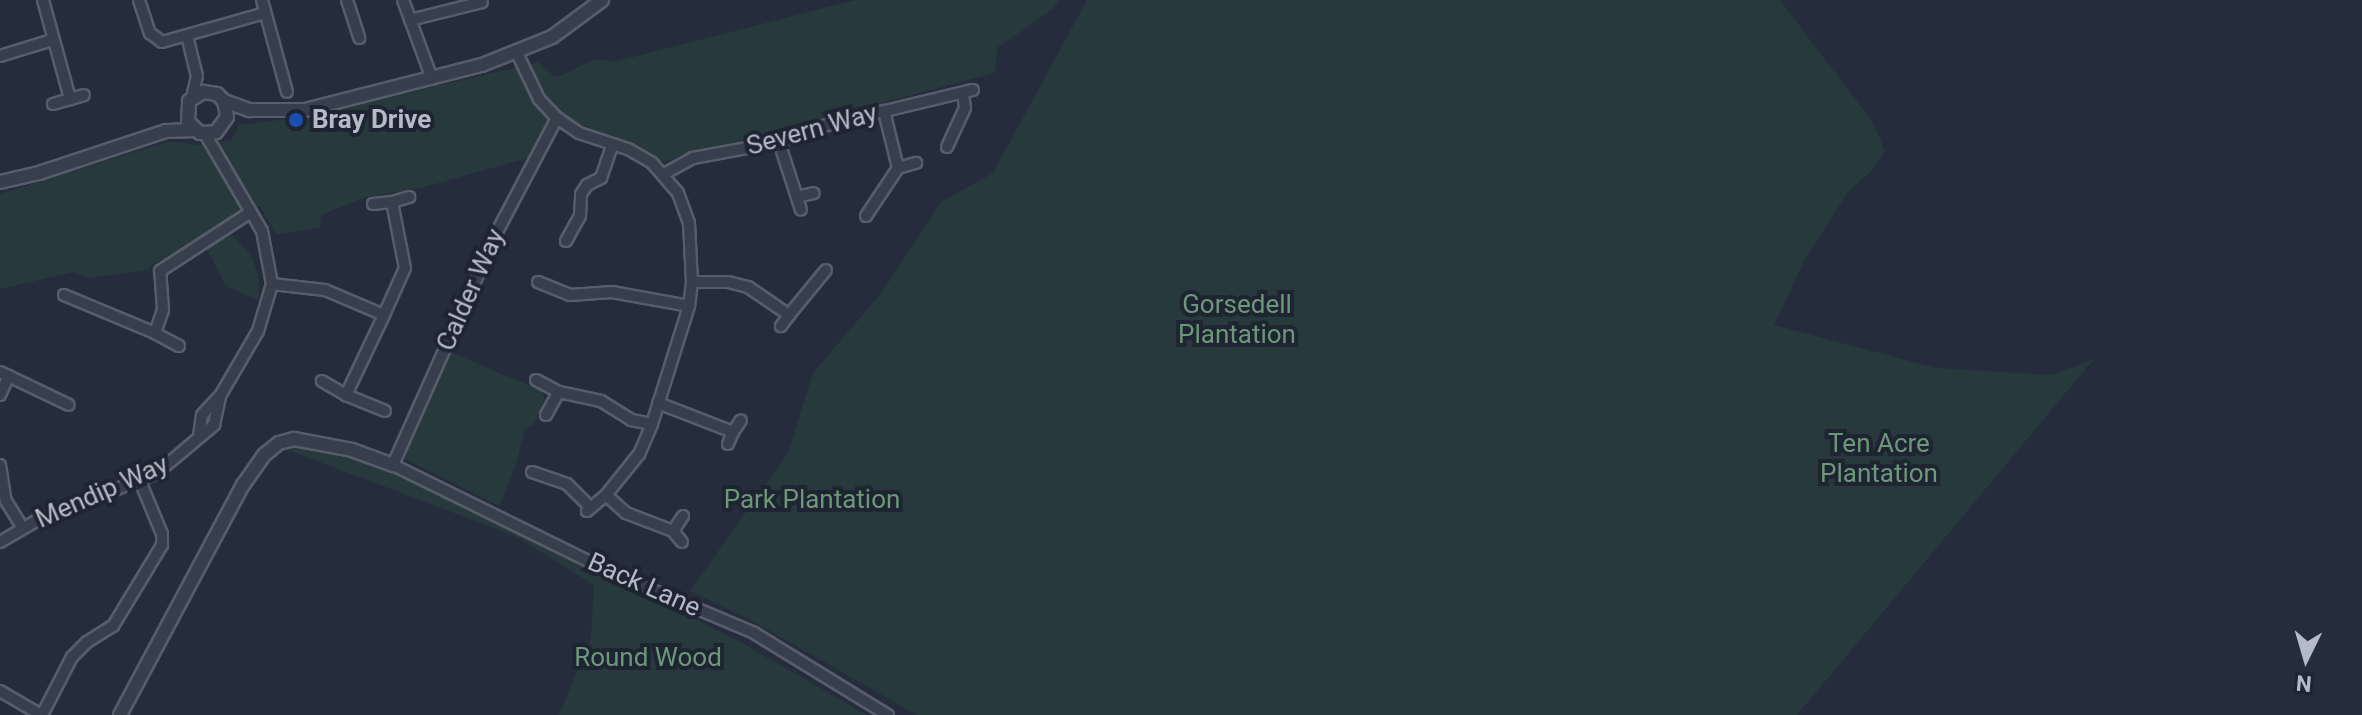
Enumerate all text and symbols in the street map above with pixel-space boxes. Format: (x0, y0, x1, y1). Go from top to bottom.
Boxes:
street label: Severn Way (743, 98, 881, 162)
place label: Bray Drive (312, 104, 431, 136)
marker: Bray Drive (287, 111, 305, 129)
street label: Calder Way (430, 224, 512, 356)
park label: Gorsedell Plantation (1178, 289, 1296, 350)
park label: Ten Acre Plantation (1820, 428, 1938, 490)
street label: Mendip Way (31, 449, 173, 535)
park label: Park Plantation (724, 484, 900, 516)
street label: Back Lane (583, 546, 705, 624)
north arrow (2266, 619, 2346, 699)
park label: Round Wood (574, 642, 722, 674)
text: N (2295, 670, 2313, 697)

